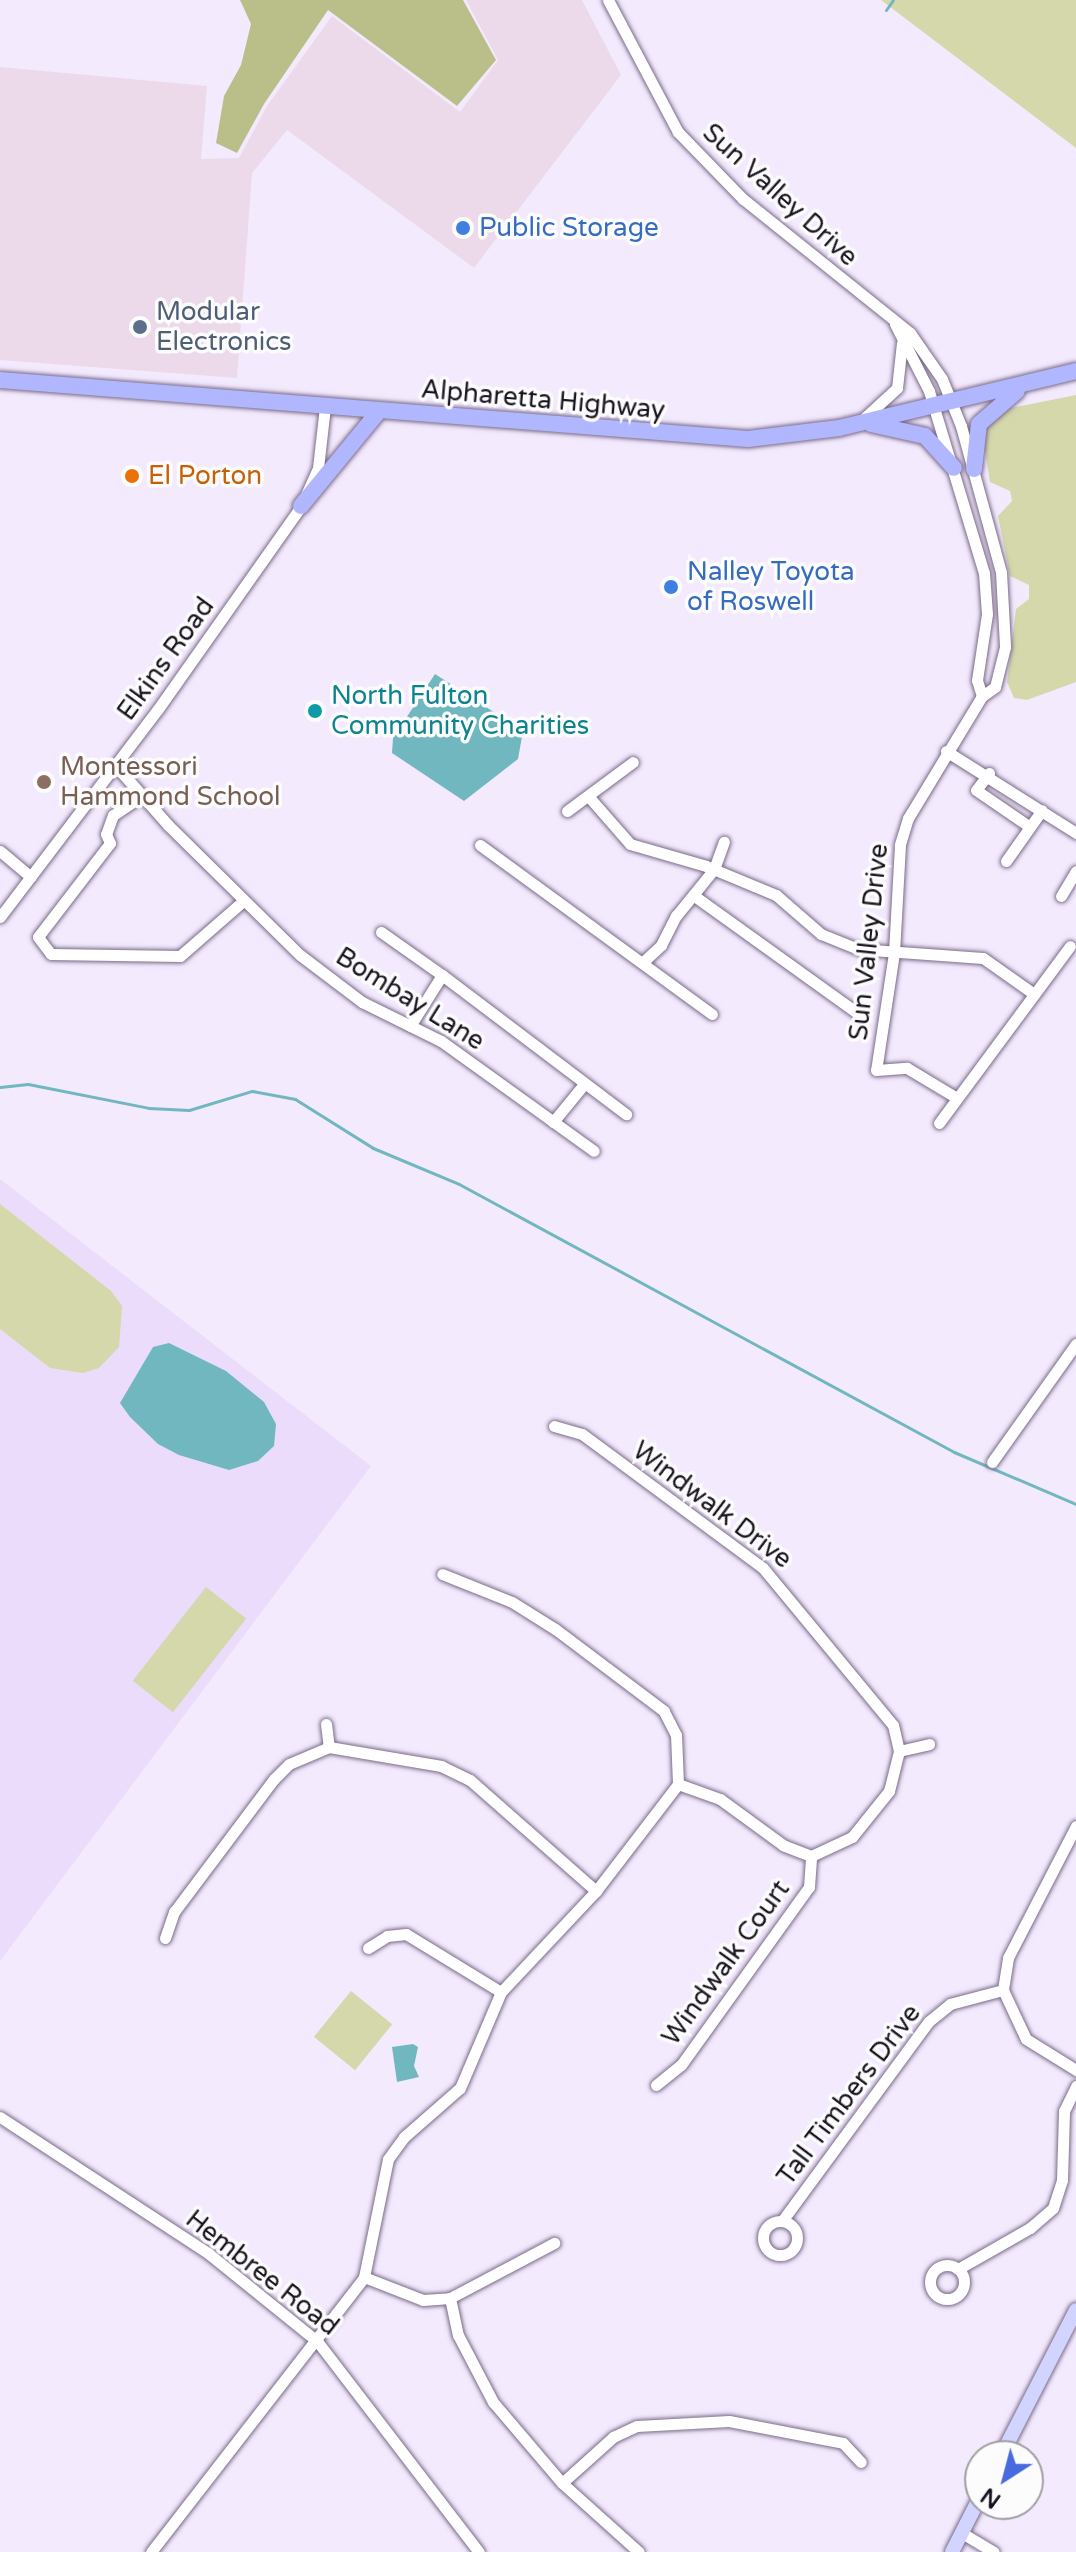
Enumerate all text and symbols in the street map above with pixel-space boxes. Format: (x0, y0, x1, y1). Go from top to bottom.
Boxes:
street label: Sun Valley Drive (696, 117, 864, 273)
place label: Public Storage (479, 212, 659, 244)
marker: Public Storage (454, 219, 472, 237)
place label: Modular Electronics (156, 296, 292, 358)
marker: Modular Electronics (131, 318, 149, 336)
street label: Alpharetta Highway (420, 374, 666, 426)
place label: El Porton (148, 460, 262, 492)
marker: El Porton (123, 467, 141, 485)
place label: Nalley Toyota of Roswell (687, 556, 855, 618)
marker: Nalley Toyota of Roswell (662, 578, 680, 596)
street label: Elkins Road (111, 592, 221, 726)
place label: North Fulton Community Charities (331, 680, 589, 742)
marker: North Fulton Community Charities (306, 702, 324, 720)
place label: Montessori Hammond School (60, 751, 281, 812)
marker: Montessori Hammond School (35, 773, 53, 791)
street label: Sun Valley Drive (843, 842, 895, 1042)
street label: Bombay Lane (330, 941, 490, 1057)
street label: Windwalk Drive (626, 1435, 798, 1575)
street label: Windwalk Court (656, 1874, 796, 2052)
street label: Tall Timbers Drive (771, 1998, 927, 2192)
street label: Hembree Road (179, 2204, 345, 2342)
north arrow (964, 2440, 1044, 2520)
text: N (976, 2482, 1006, 2514)

